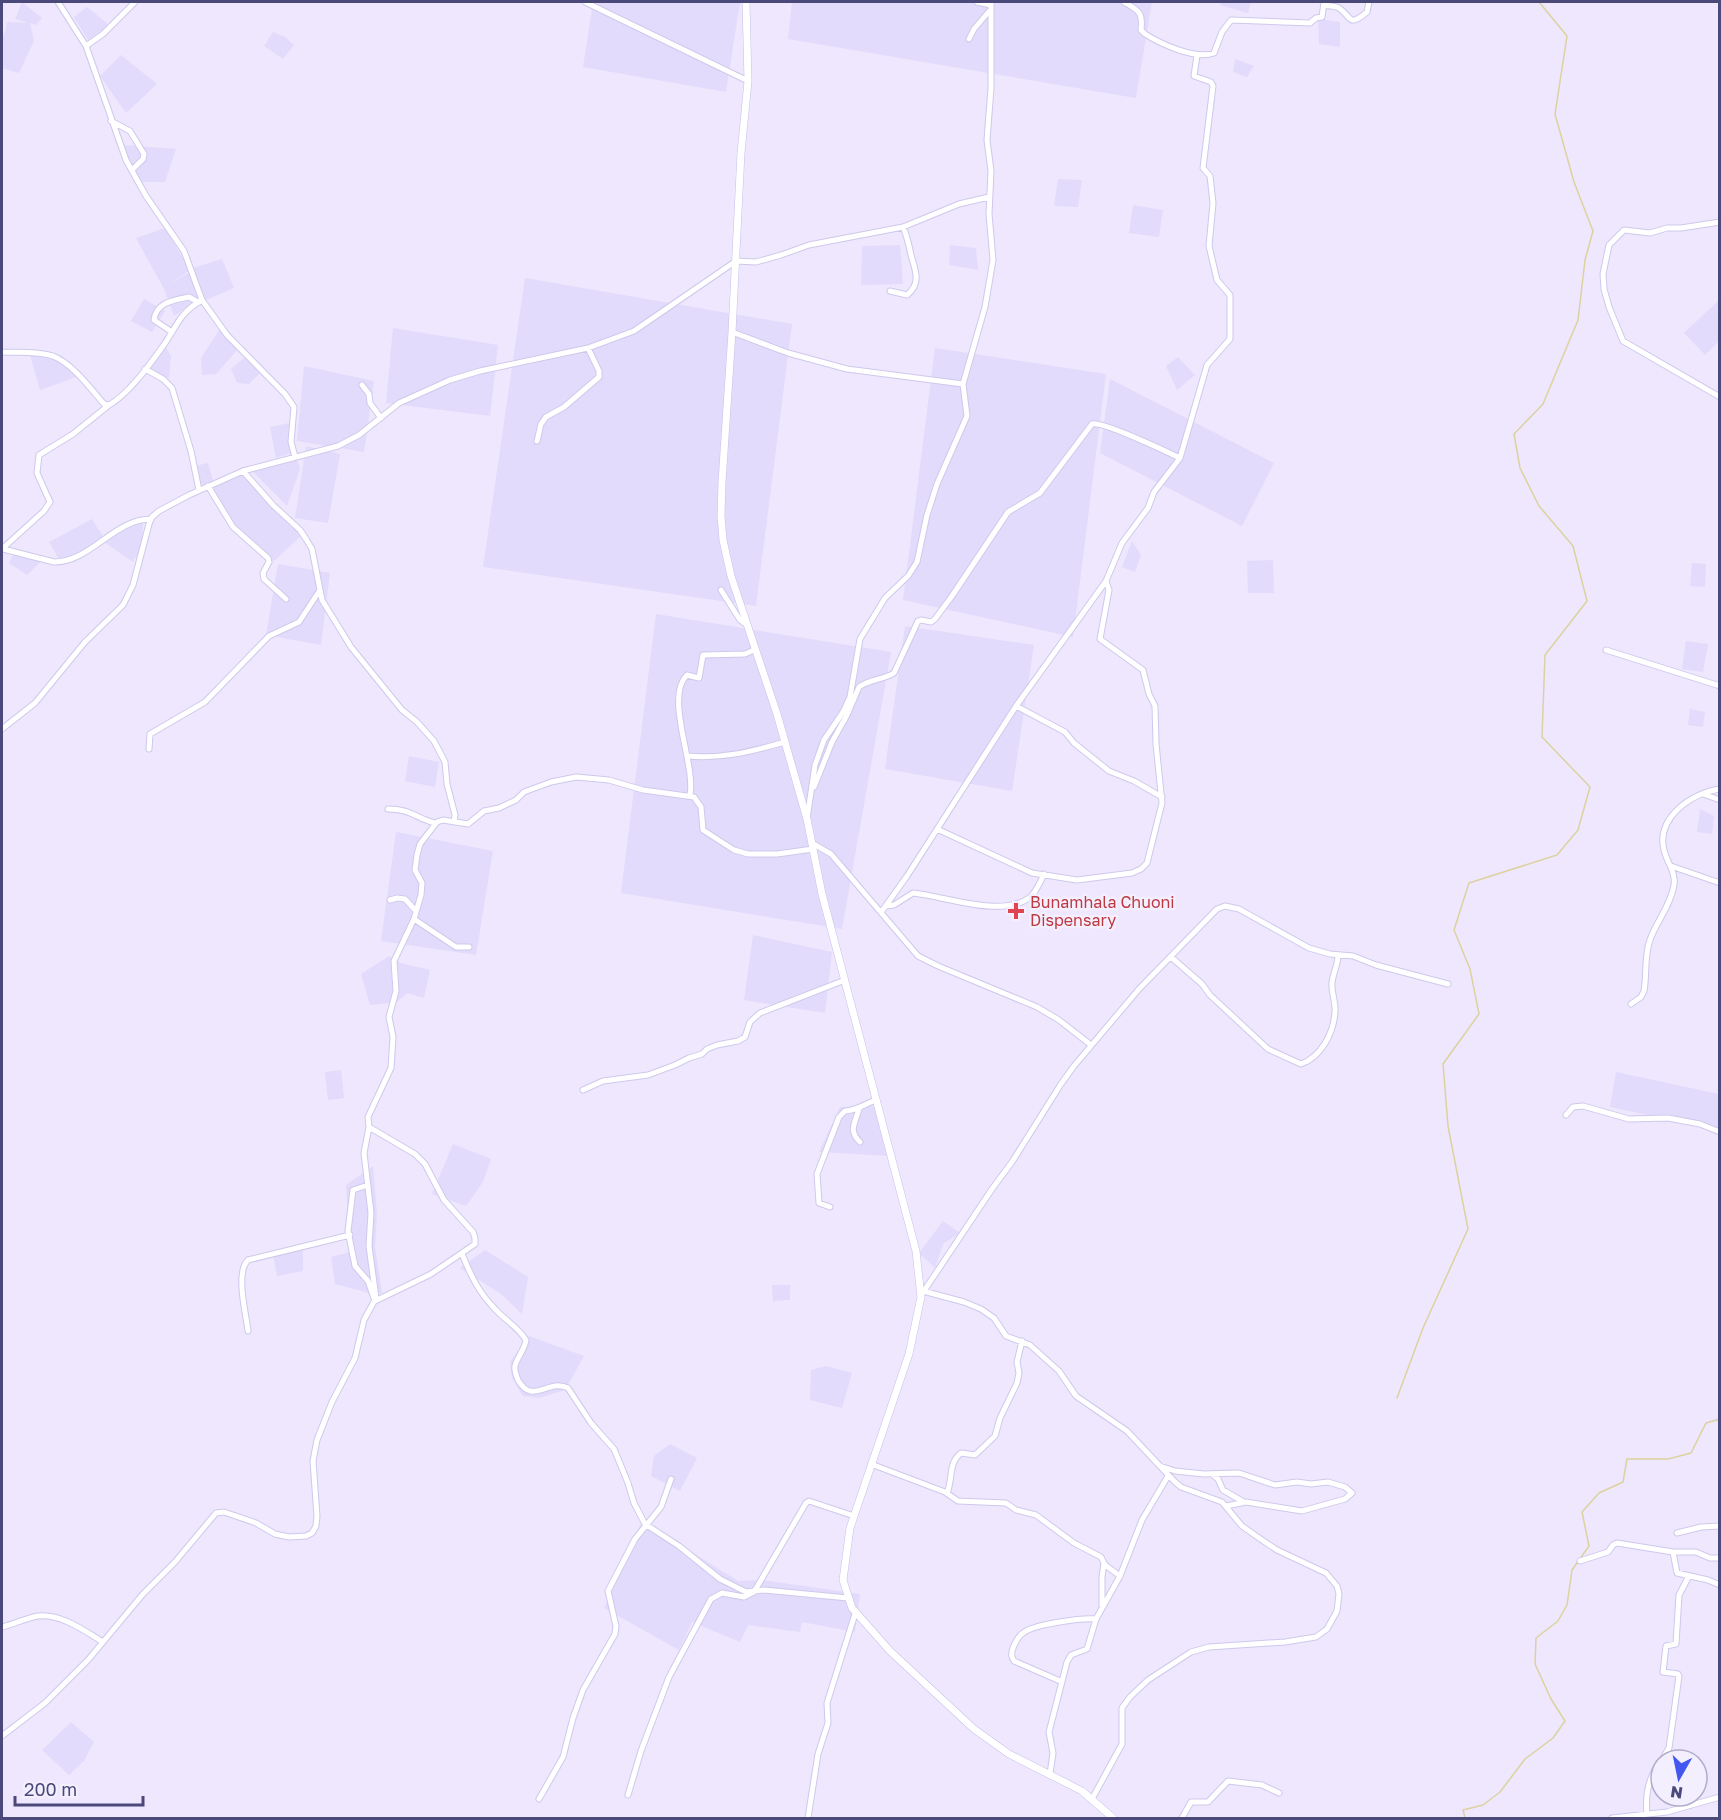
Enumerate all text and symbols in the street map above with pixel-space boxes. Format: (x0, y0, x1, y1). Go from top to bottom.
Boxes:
place label: Bunamhala Chuoni Dispensary (1030, 892, 1175, 930)
marker: Bunamhala Chuoni Dispensary (1007, 902, 1025, 920)
north arrow (1649, 1748, 1709, 1808)
scale bar (15, 1769, 142, 1807)
text: 200 m (24, 1778, 77, 1800)
text: N (1669, 1782, 1684, 1804)

